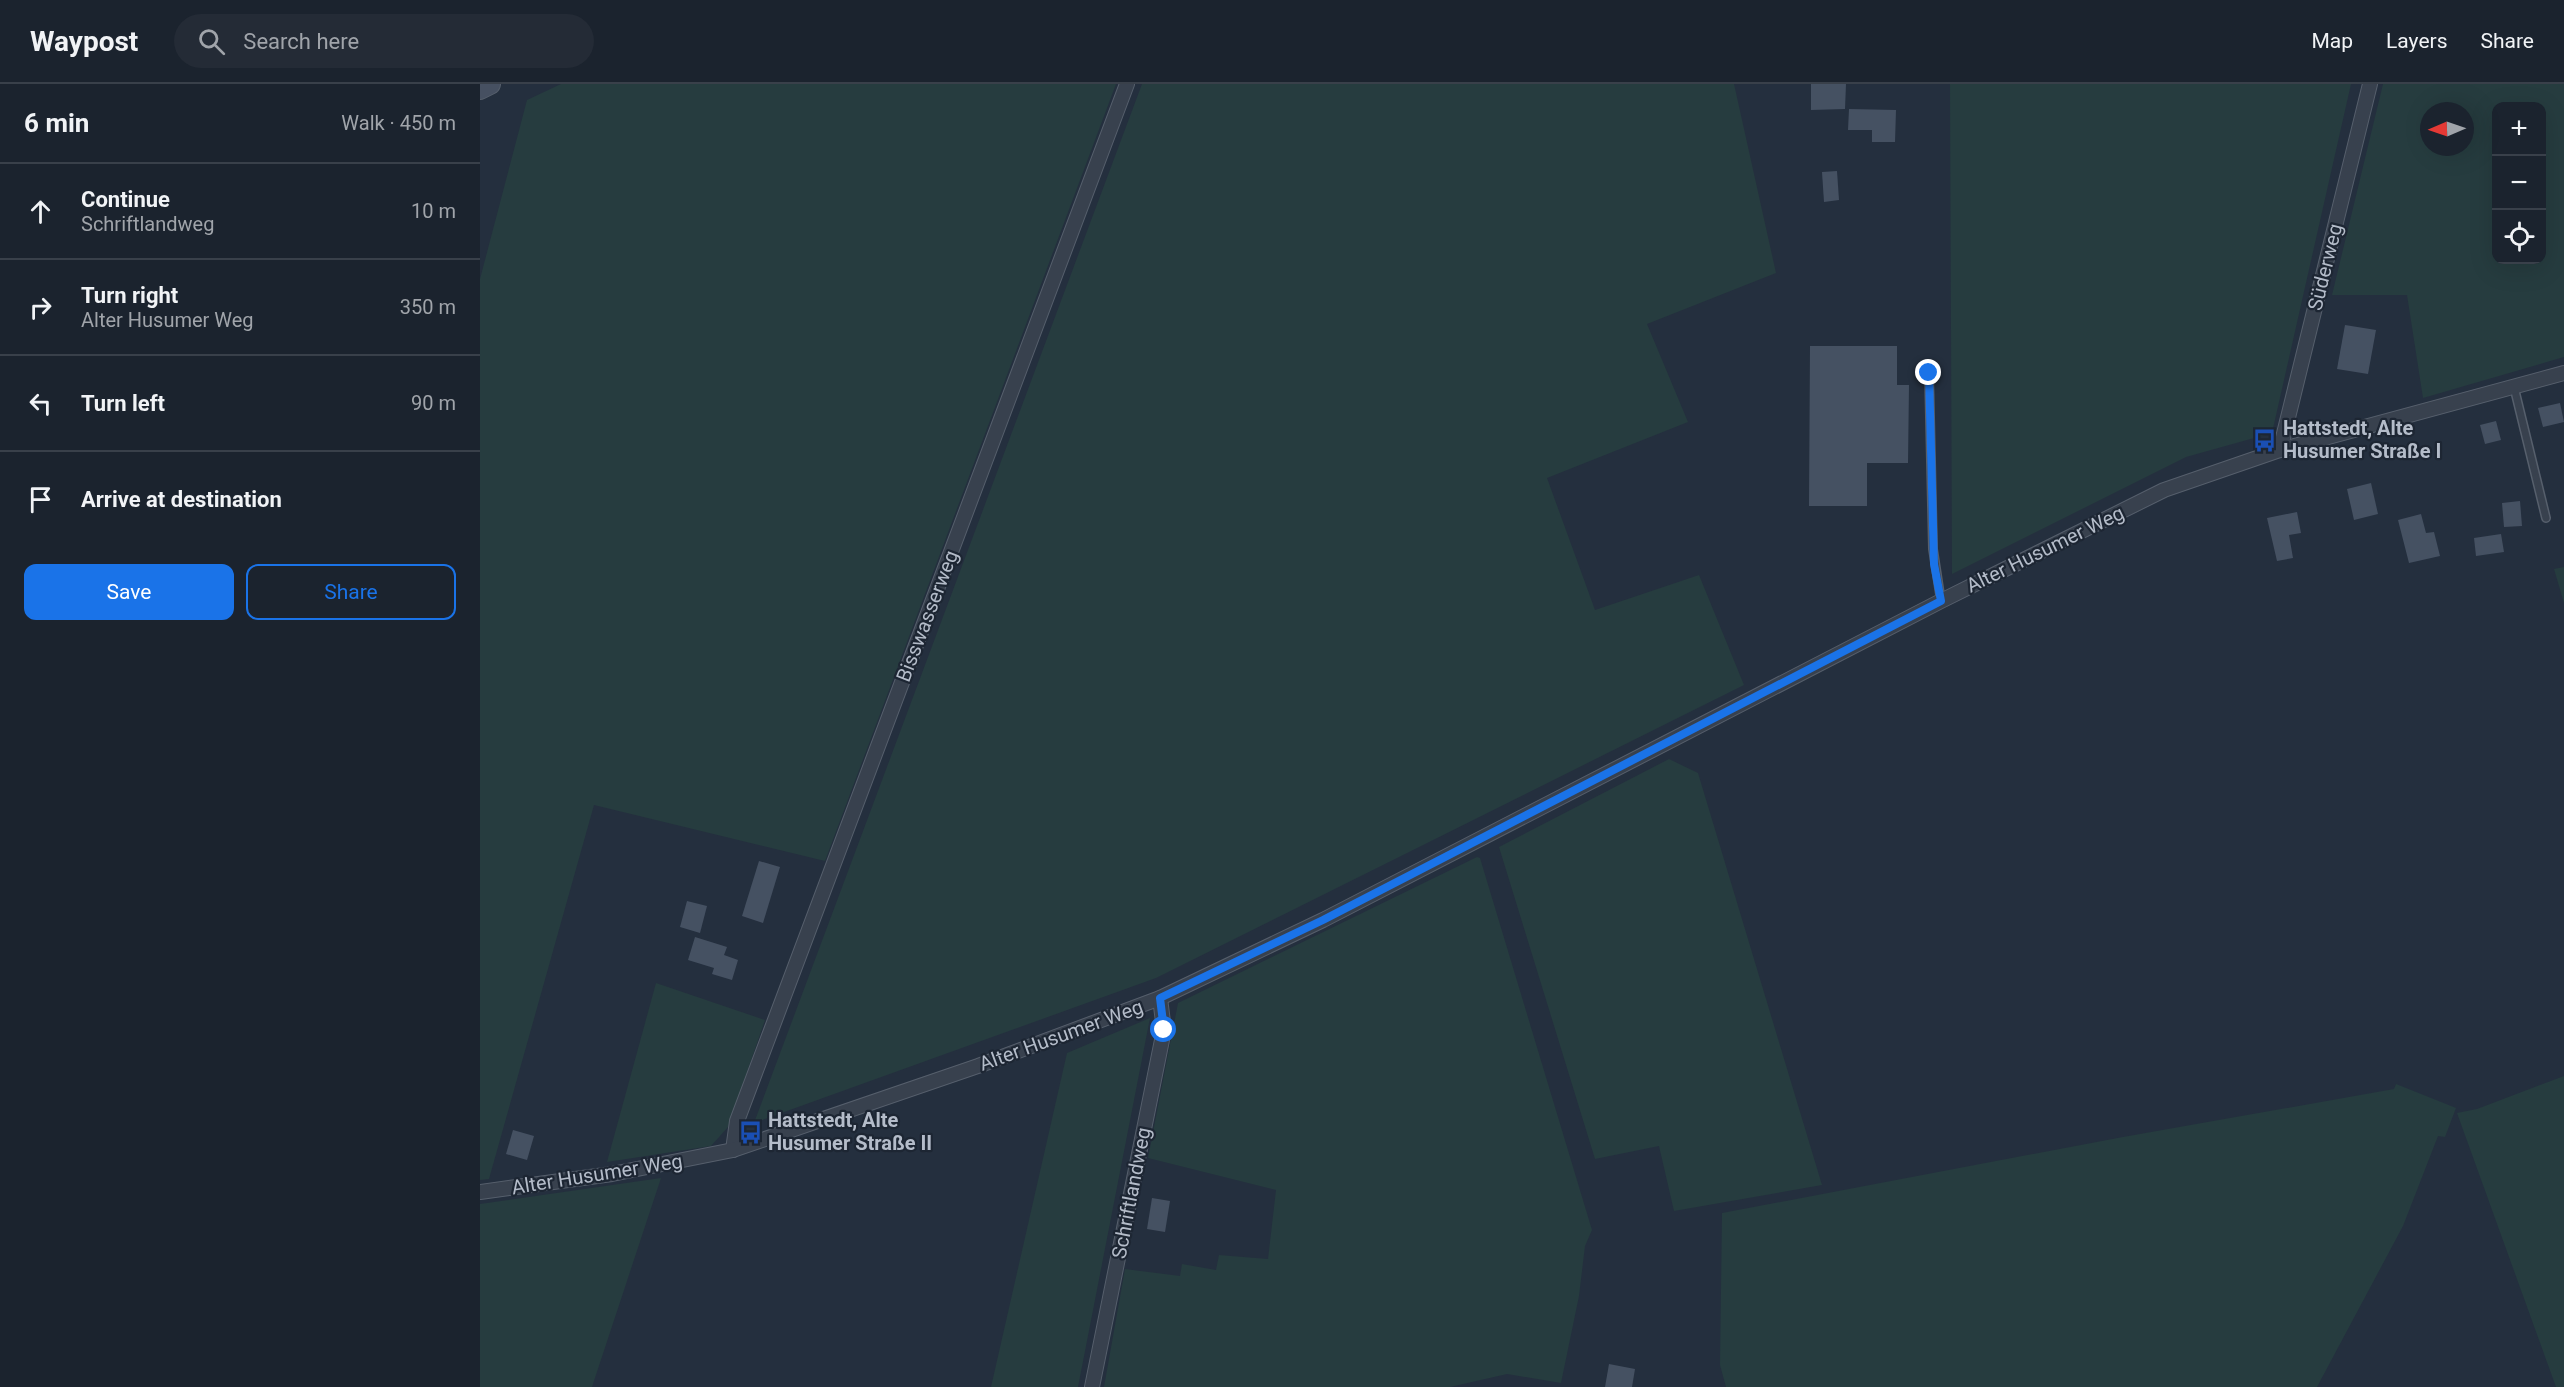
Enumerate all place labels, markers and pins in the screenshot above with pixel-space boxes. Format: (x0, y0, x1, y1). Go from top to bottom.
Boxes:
place label: Hattstedt, Alte Husumer Straße I (2283, 416, 2441, 463)
bus stop icon: Hattstedt, Alte Husumer Straße I (2252, 427, 2278, 453)
place label: Hattstedt, Alte Husumer Straße II (768, 1108, 932, 1155)
bus stop icon: Hattstedt, Alte Husumer Straße II (737, 1119, 763, 1145)

